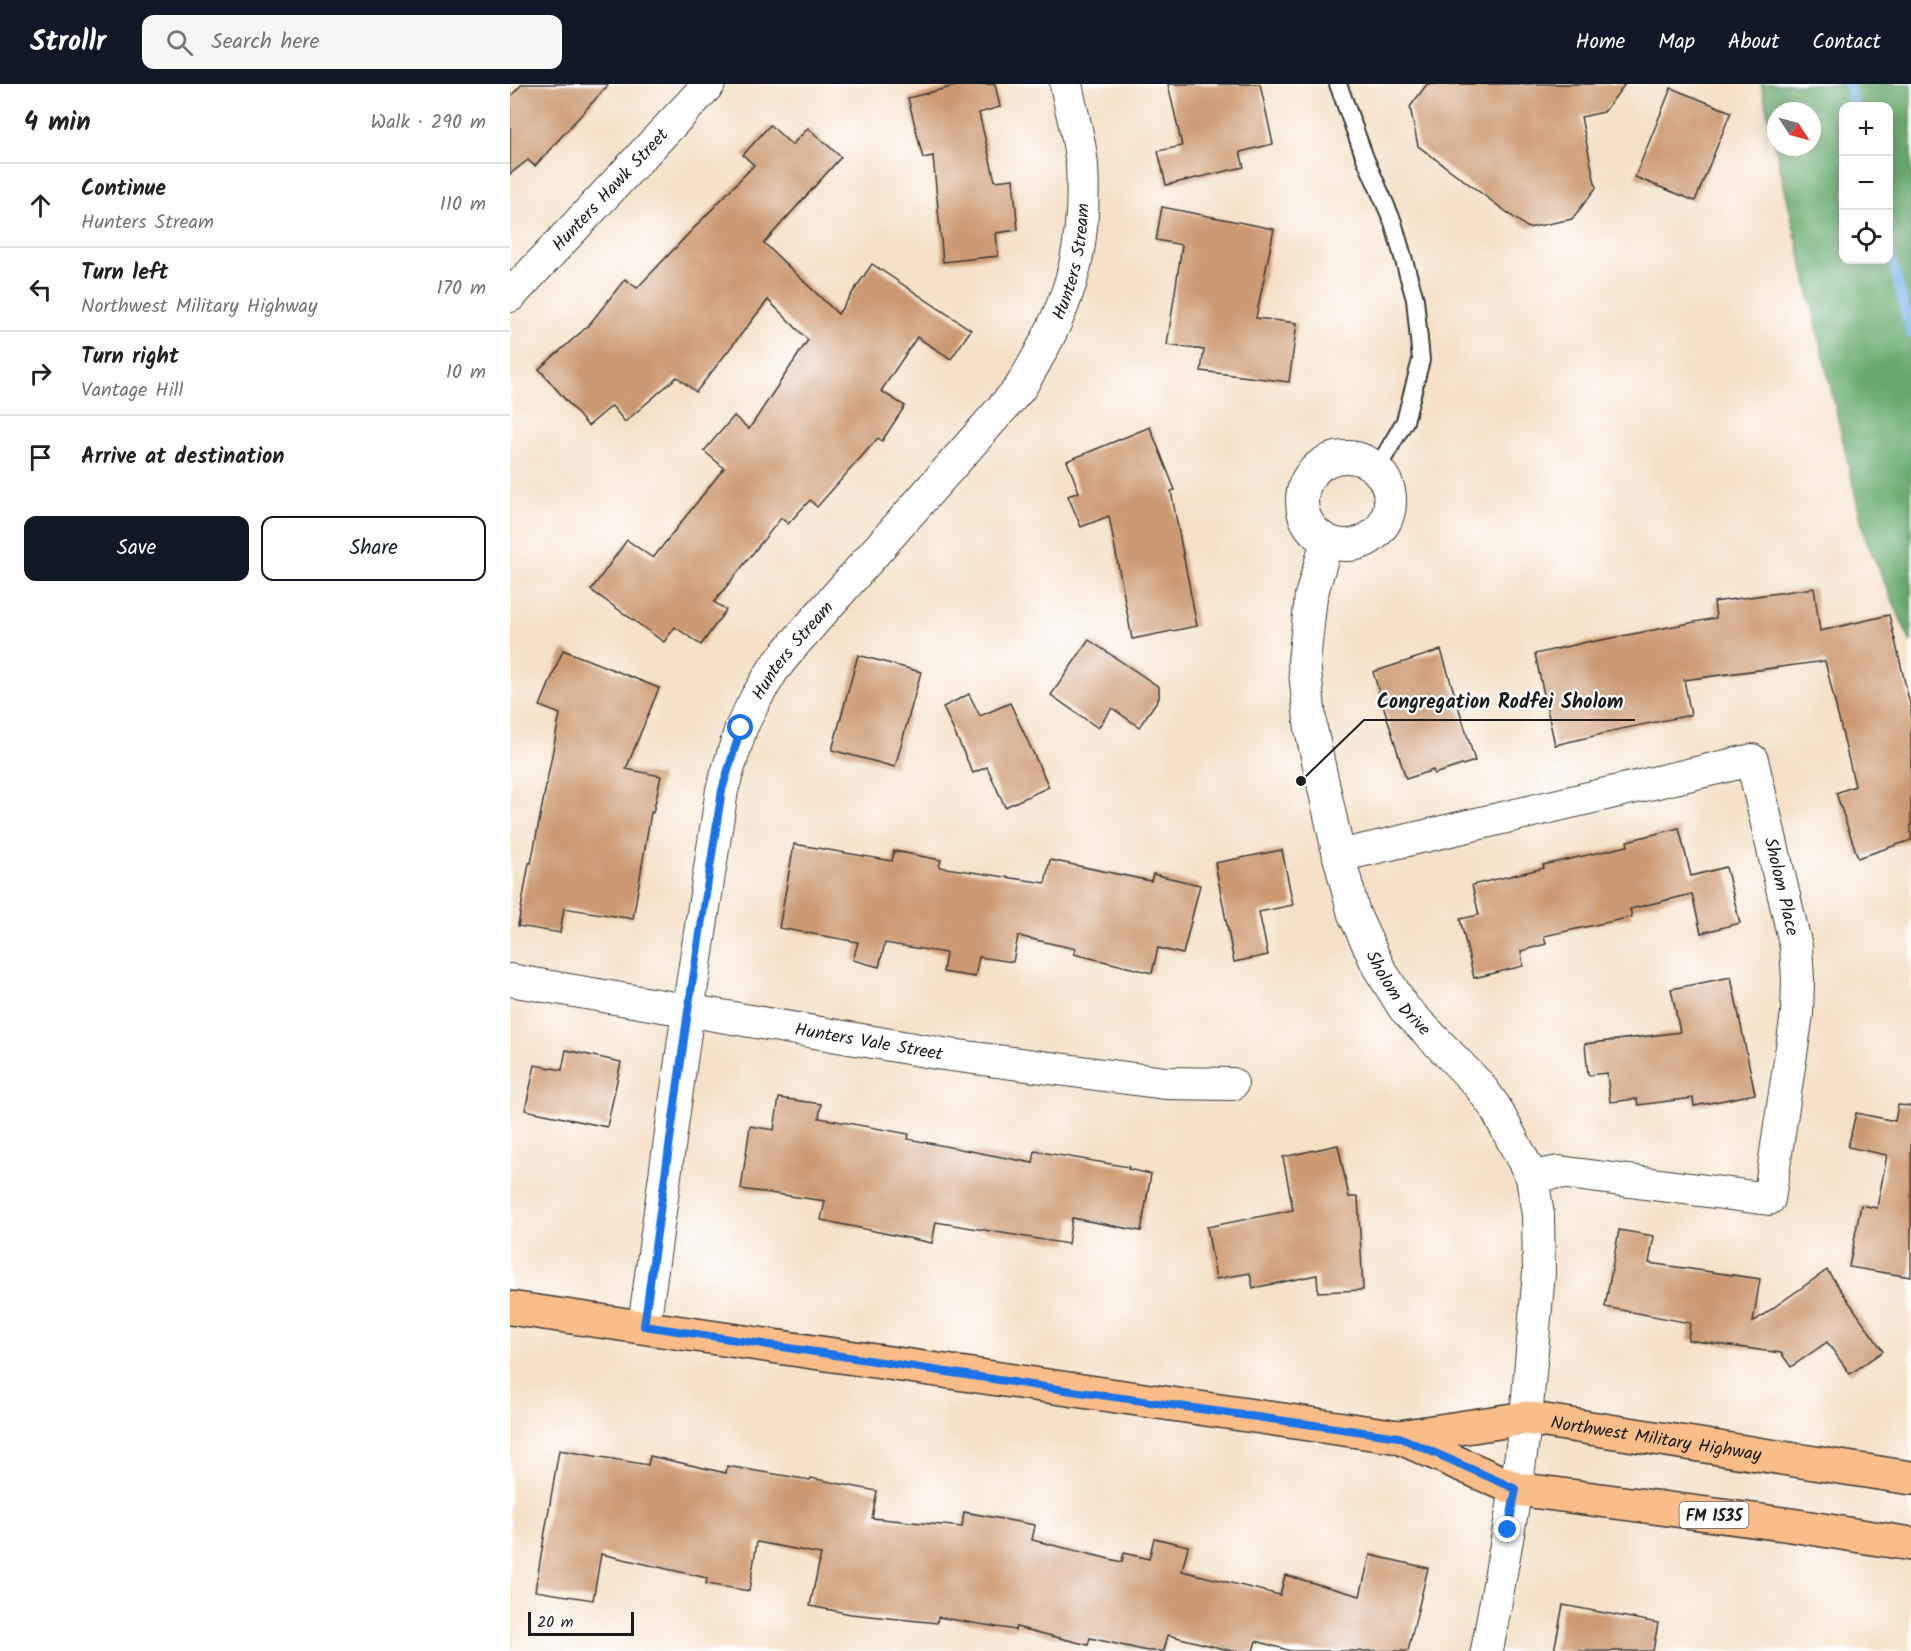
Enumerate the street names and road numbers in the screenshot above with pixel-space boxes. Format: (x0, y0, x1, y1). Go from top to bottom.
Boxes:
street label: Hunters Hawk Street (546, 121, 677, 259)
street label: Hunters Stream (1045, 203, 1099, 325)
street label: Hunters Stream (745, 595, 841, 706)
street label: Sholom Place (1755, 835, 1806, 939)
street label: Sholom Drive (1357, 946, 1437, 1043)
street label: Hunters Vale Street (792, 1016, 946, 1070)
street label: Northwest Military Highway (1548, 1409, 1764, 1471)
road number: FM 1535 (1680, 1502, 1748, 1528)

